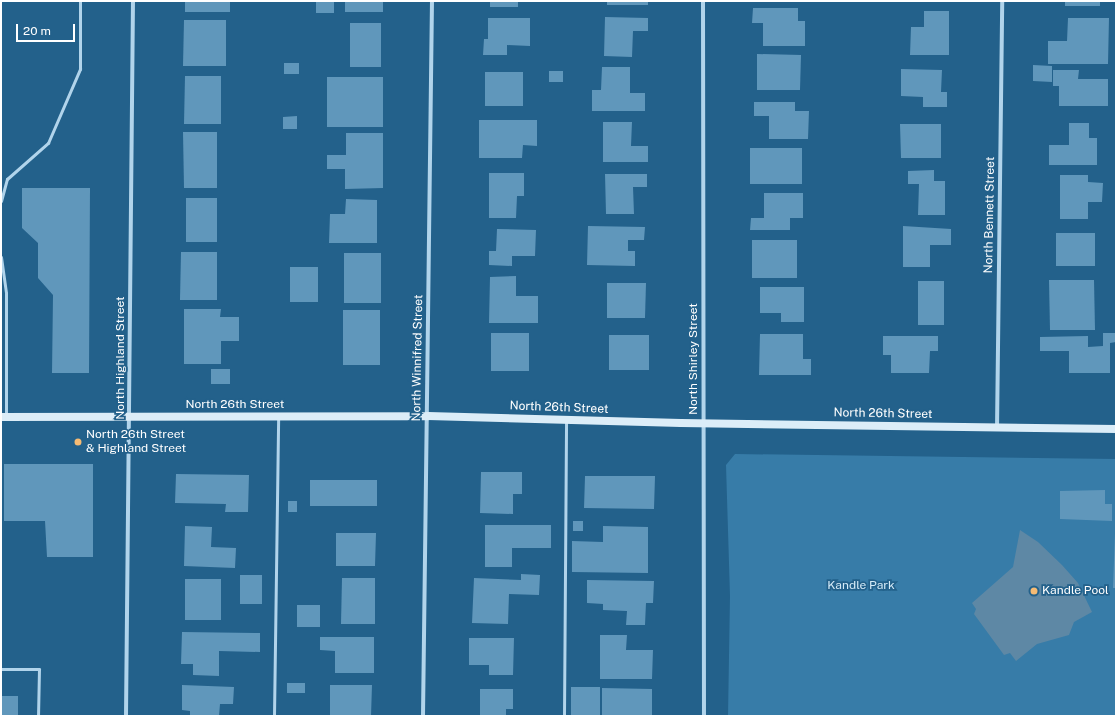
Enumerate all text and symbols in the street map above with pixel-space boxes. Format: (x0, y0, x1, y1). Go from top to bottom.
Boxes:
scale bar (18, 16, 77, 42)
text: 20 m (23, 24, 51, 38)
street label: North Bennett Street (982, 157, 998, 273)
street label: North Winnifred Street (410, 294, 426, 422)
street label: North Highland Street (114, 296, 128, 420)
street label: North Shirley Street (687, 303, 701, 415)
street label: North 26th Street (186, 398, 284, 412)
street label: North 26th Street (509, 399, 609, 417)
street label: North 26th Street (833, 406, 933, 422)
place label: North 26th Street & Highland Street (86, 428, 186, 456)
marker: North 26th Street & Highland Street (73, 437, 83, 447)
park label: Kandle Park (827, 579, 895, 593)
place label: Kandle Pool (1042, 584, 1109, 598)
marker: Kandle Pool (1029, 586, 1039, 596)

